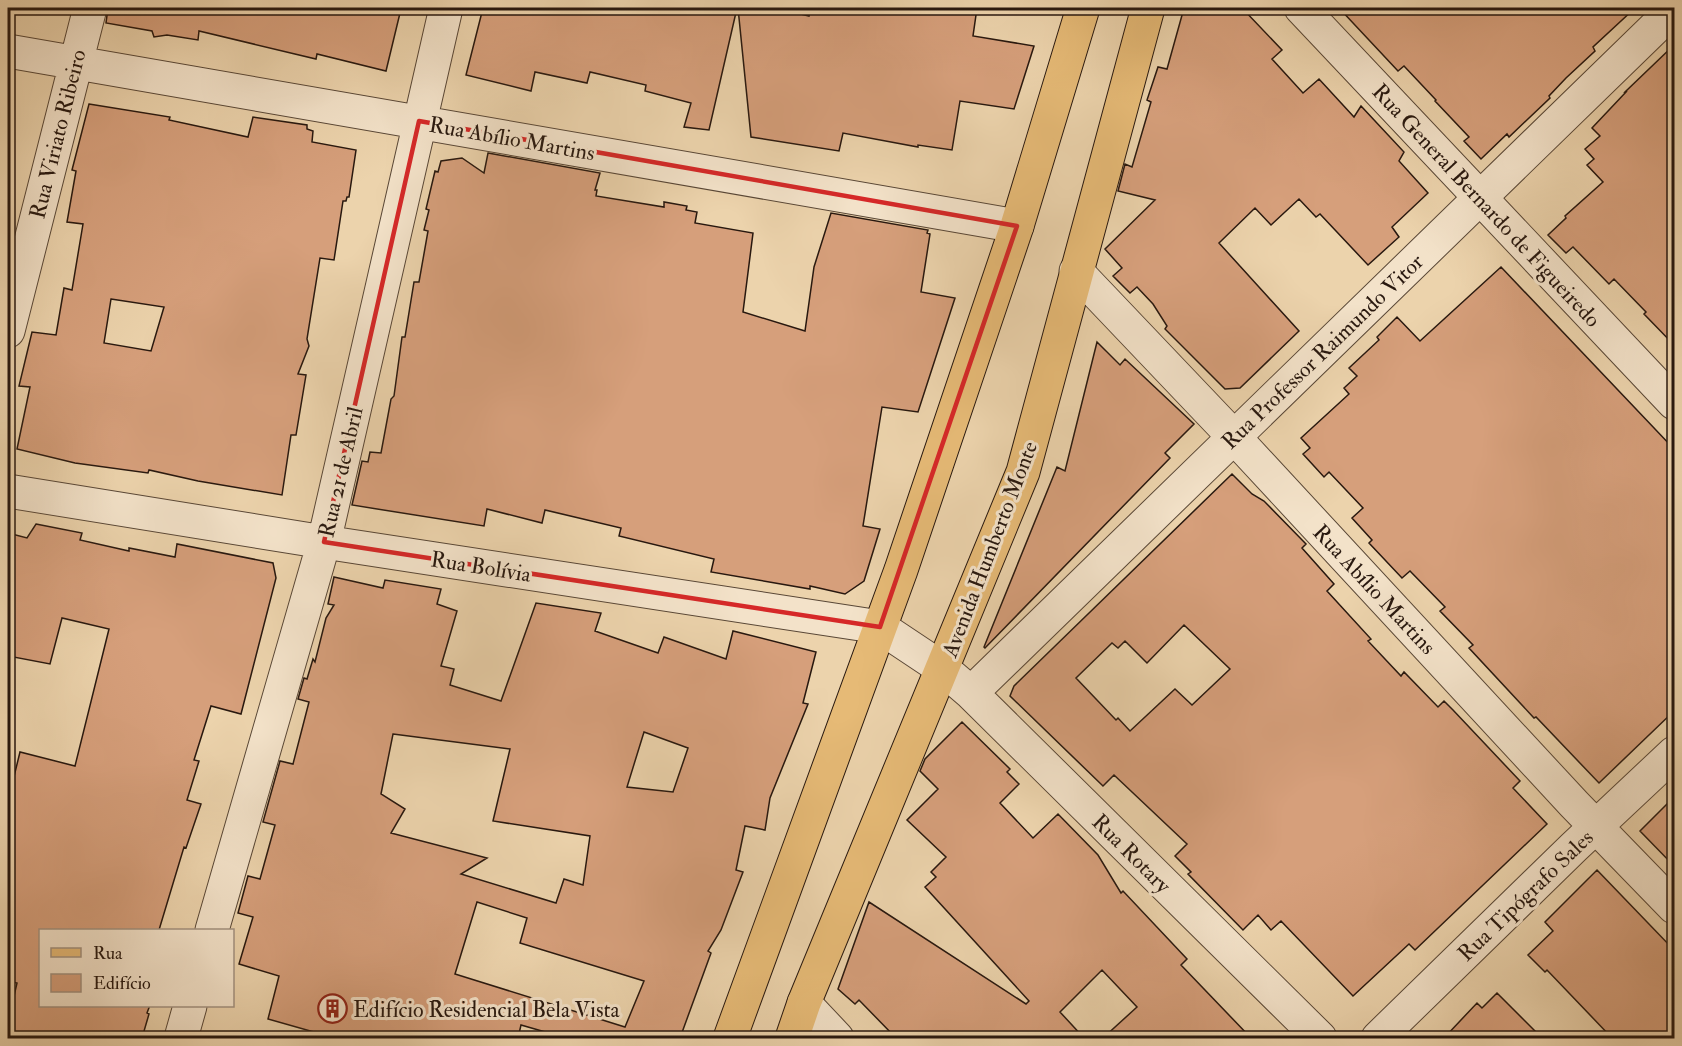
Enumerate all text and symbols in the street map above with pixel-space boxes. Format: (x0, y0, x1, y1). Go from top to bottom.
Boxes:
street label: Rua Viriato Ribeiro (23, 47, 93, 222)
street label: Rua General Bernardo de Figueiredo (1366, 78, 1607, 333)
street label: Rua Abílio Martins (427, 111, 597, 167)
street label: Rua Professor Raimundo Vitor (1216, 247, 1430, 456)
street label: Rua 21 de Abril (312, 404, 370, 540)
street label: Avenida Humberto Monte (935, 437, 1044, 662)
street label: Rua Abílio Martins (1307, 519, 1442, 661)
street label: Rua Bolívia (429, 545, 534, 589)
street label: Rua Rotary (1086, 808, 1177, 899)
street label: Rua Tipógrafo Sales (1452, 824, 1600, 968)
legend (39, 929, 234, 1007)
text: Rua (93, 942, 123, 965)
text: Edifício (93, 972, 151, 995)
building icon: Edifício Residencial Bela Vista (316, 993, 348, 1025)
place label: Edifício Residencial Bela Vista (353, 996, 621, 1024)

